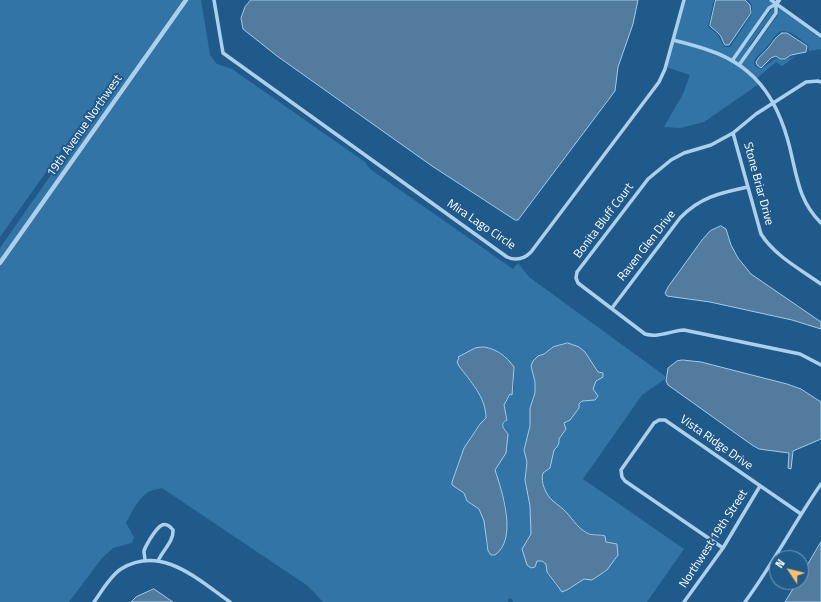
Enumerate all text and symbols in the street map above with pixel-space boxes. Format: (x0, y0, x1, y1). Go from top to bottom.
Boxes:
street label: 19th Avenue Northwest (44, 72, 126, 180)
street label: Stone Briar Drive (740, 141, 776, 227)
street label: Bonita Bluff Court (571, 181, 637, 261)
street label: Mira Lago Circle (444, 197, 518, 253)
street label: Raven Glen Drive (615, 208, 679, 284)
street label: Vista Ridge Drive (677, 413, 755, 473)
street label: Northwest 19th Street (677, 487, 751, 591)
north arrow (769, 550, 809, 590)
text: N (771, 556, 789, 571)

